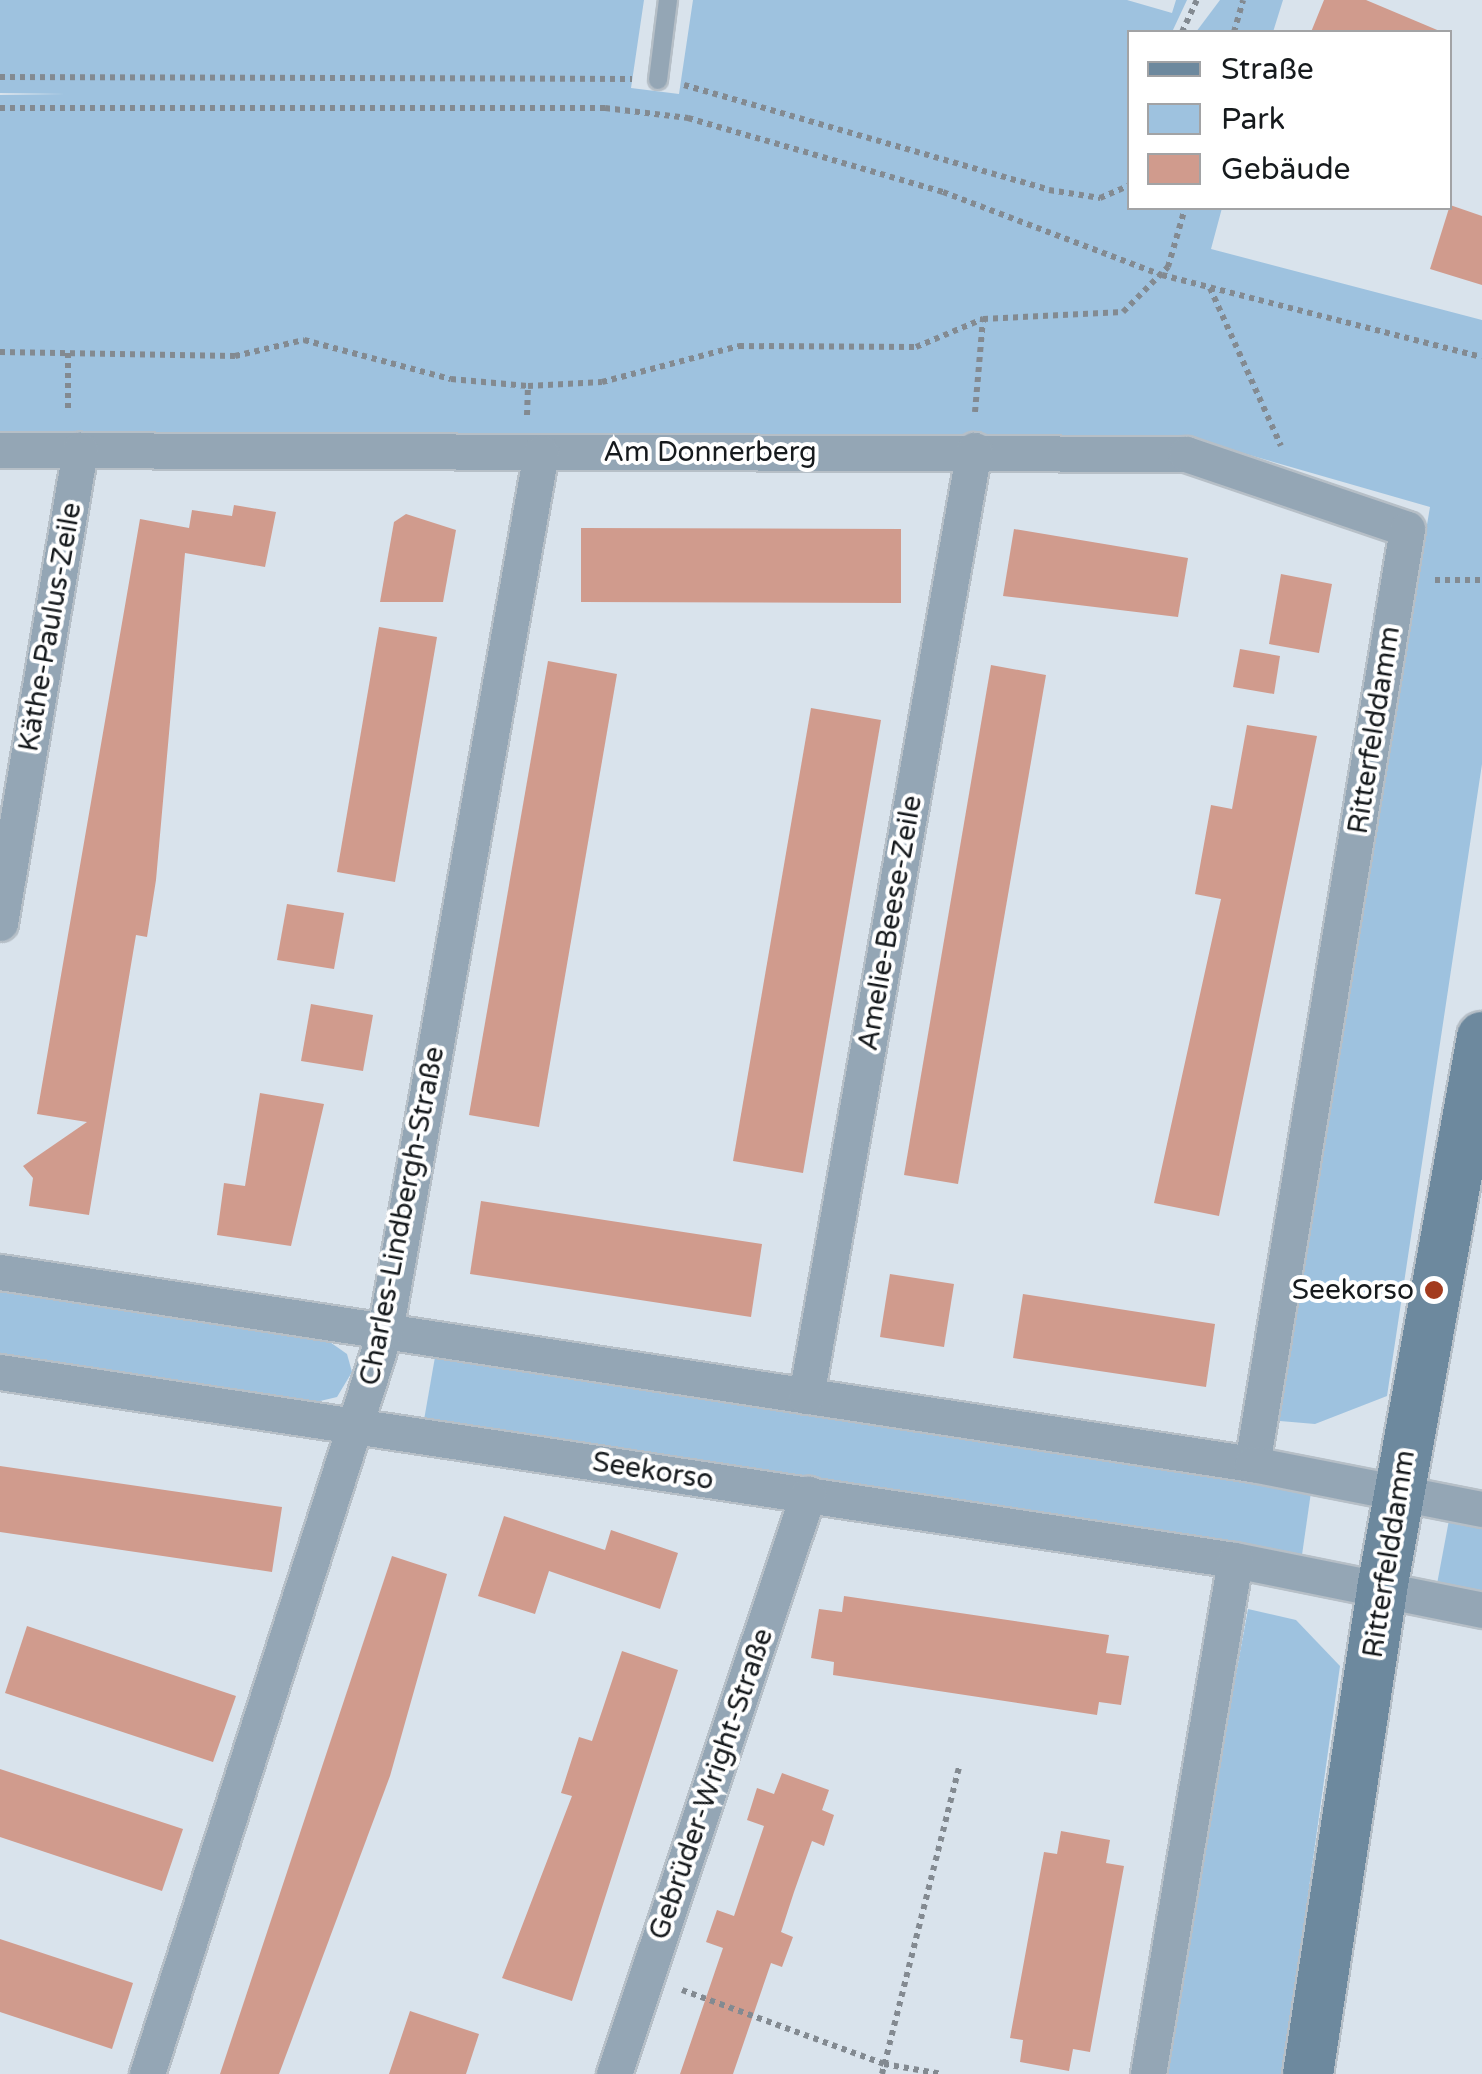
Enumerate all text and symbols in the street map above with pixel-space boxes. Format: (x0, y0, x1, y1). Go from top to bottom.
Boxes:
legend (1127, 30, 1452, 210)
text: Straße (1221, 51, 1314, 88)
text: Park (1221, 101, 1285, 138)
text: Gebäude (1221, 151, 1351, 188)
street label: Am Donnerberg (603, 435, 817, 469)
street label: Käthe-Paulus-Zeile (12, 500, 88, 754)
street label: Ritterfelddamm (1341, 624, 1407, 836)
street label: Amelie-Beese-Zeile (851, 793, 929, 1053)
street label: Charles-Lindbergh-Straße (353, 1044, 451, 1388)
place label: Seekorso (1292, 1273, 1414, 1307)
marker: Seekorso (1423, 1279, 1445, 1301)
street label: Seekorso (590, 1445, 716, 1497)
street label: Ritterfelddamm (1356, 1448, 1422, 1660)
street label: Gebrüder-Wright-Straße (642, 1624, 780, 1944)

